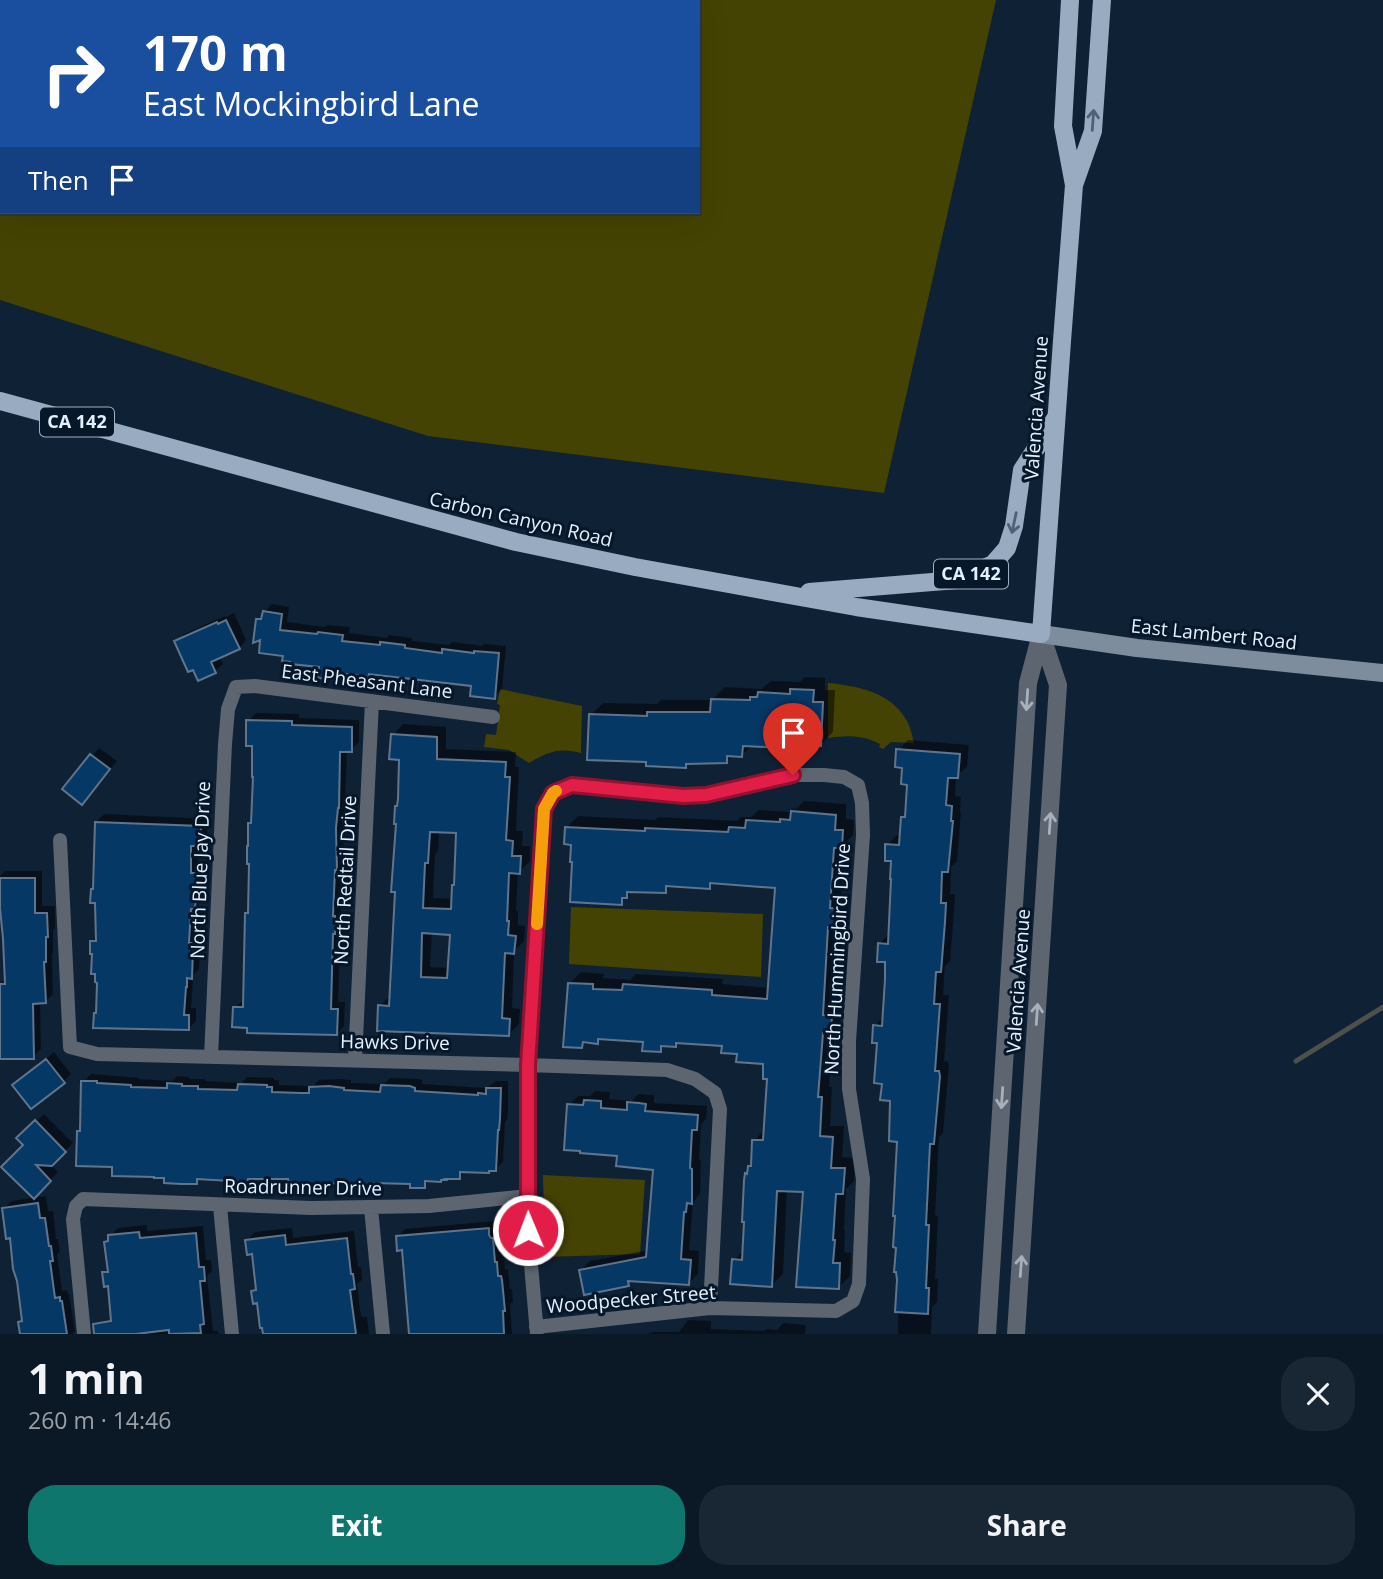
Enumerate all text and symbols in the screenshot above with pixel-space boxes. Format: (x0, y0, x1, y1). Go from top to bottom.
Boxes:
text: 170 m (143, 19, 288, 85)
icon: right (28, 28, 119, 119)
text: East Mockingbird Lane (143, 82, 479, 125)
one-way arrow (1087, 109, 1100, 132)
icon: arrive (103, 161, 141, 199)
text: Then (28, 162, 89, 198)
street label: Valencia Avenue (1018, 335, 1054, 481)
road number: CA 142 (40, 408, 114, 436)
street label: Carbon Canyon Road (427, 485, 615, 553)
one-way arrow (1006, 511, 1020, 534)
road number: CA 142 (934, 560, 1008, 588)
street label: East Lambert Road (1130, 612, 1298, 656)
street label: East Pheasant Lane (280, 658, 454, 704)
one-way arrow (1021, 688, 1034, 711)
pin (763, 703, 823, 775)
icon: arrive (774, 714, 812, 752)
street label: North Blue Jay Drive (184, 781, 216, 959)
street label: North Redtail Drive (328, 795, 362, 965)
one-way arrow (1044, 812, 1057, 835)
street label: North Hummingbird Drive (818, 843, 856, 1075)
street label: Valencia Avenue (1000, 908, 1036, 1054)
one-way arrow (1031, 1004, 1044, 1026)
street label: Hawks Drive (340, 1028, 450, 1056)
one-way arrow (995, 1087, 1008, 1109)
street label: Roadrunner Drive (224, 1173, 382, 1201)
position arrow (491, 1193, 565, 1267)
one-way arrow (1014, 1255, 1027, 1278)
street label: Woodpecker Street (545, 1279, 717, 1319)
text: 1 min (28, 1349, 145, 1406)
button: close (1281, 1357, 1355, 1431)
text: 260 m · 14:46 (28, 1404, 171, 1436)
button: Exit (28, 1485, 685, 1565)
button: Share (699, 1485, 1355, 1565)

